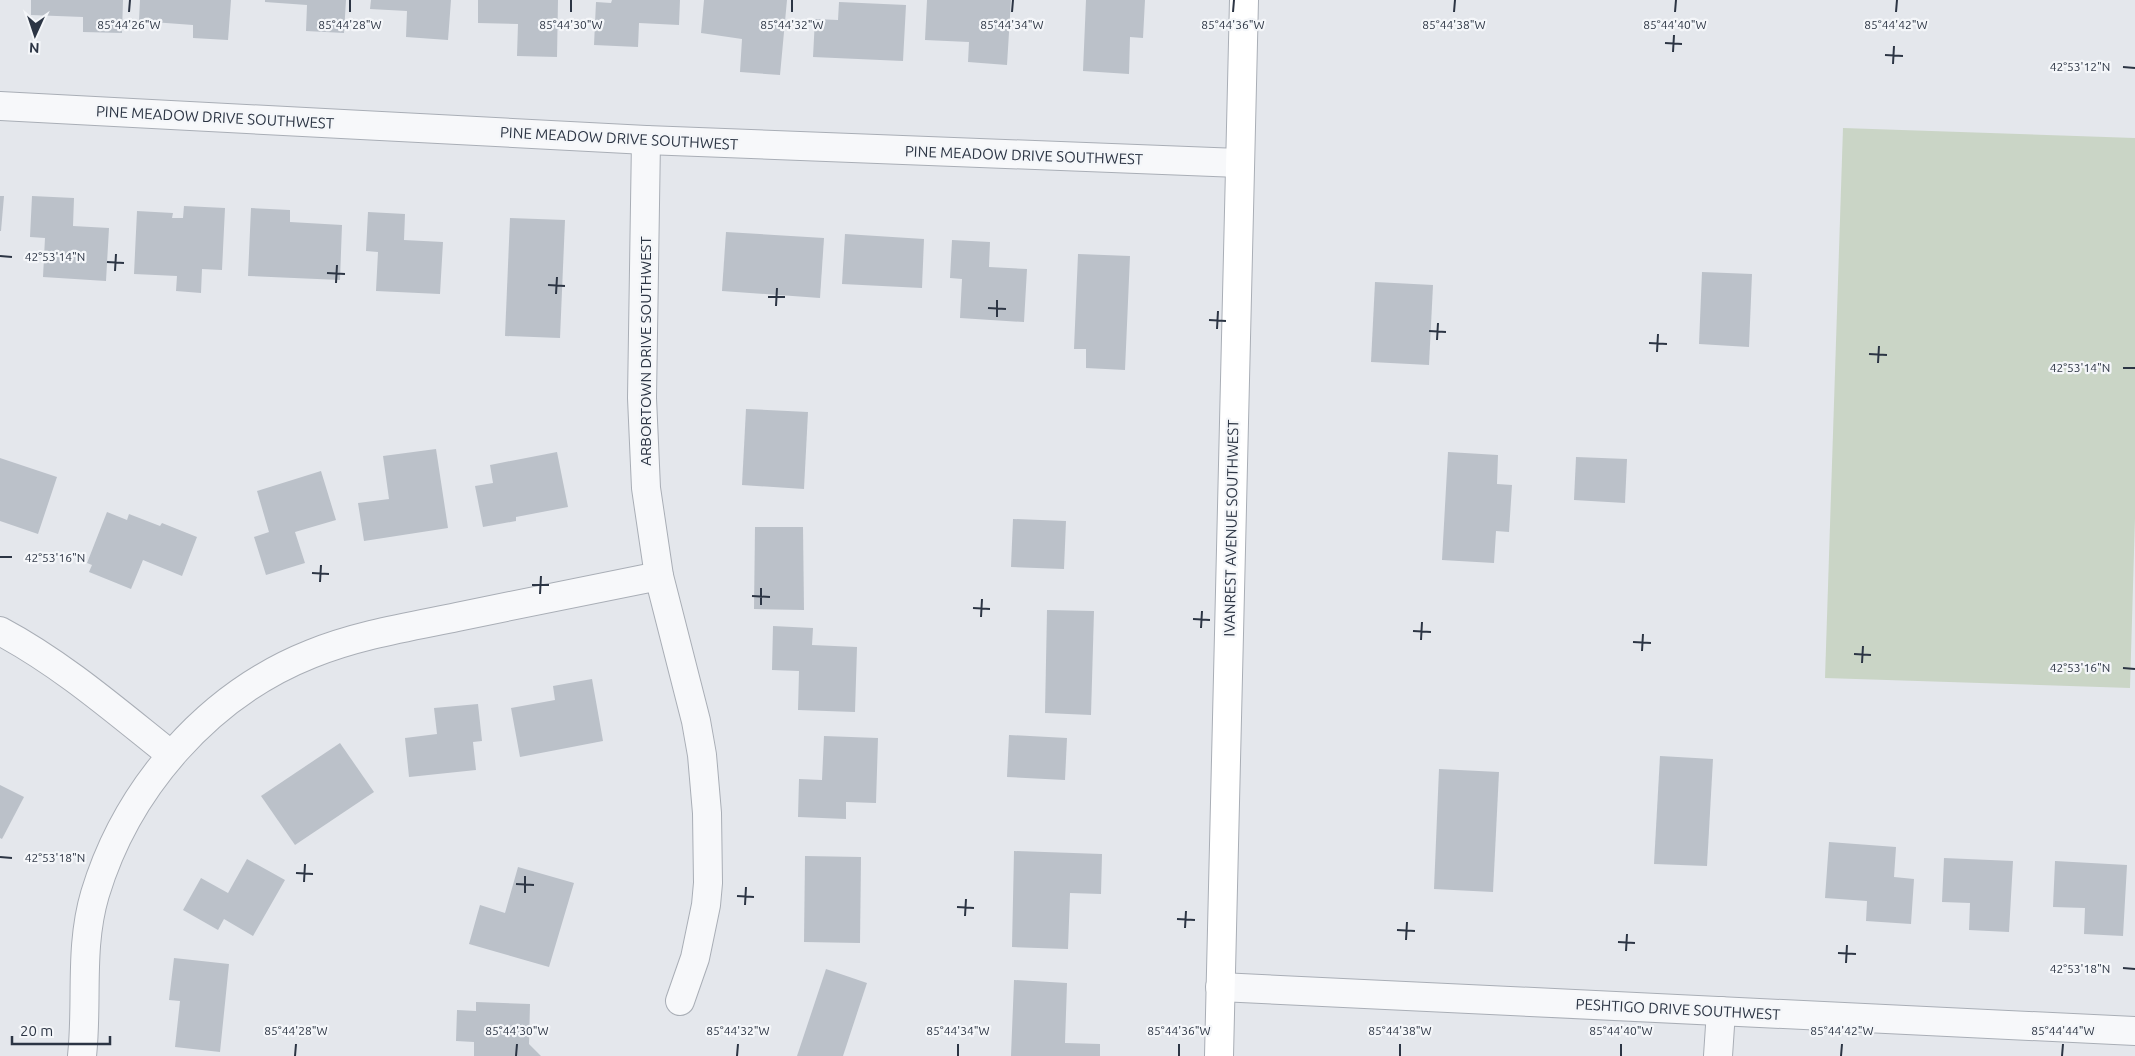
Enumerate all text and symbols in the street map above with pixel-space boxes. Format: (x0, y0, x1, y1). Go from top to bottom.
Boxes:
north arrow (10, 10, 60, 60)
text: 85°44'26"W (97, 18, 161, 31)
text: 85°44'28"W (318, 18, 382, 31)
text: 85°44'30"W (539, 18, 603, 31)
text: 85°44'32"W (760, 18, 824, 31)
text: 85°44'34"W (980, 18, 1044, 31)
text: 85°44'36"W (1201, 18, 1265, 31)
text: 85°44'38"W (1422, 18, 1486, 31)
text: 85°44'40"W (1643, 18, 1707, 31)
text: 85°44'42"W (1864, 18, 1928, 31)
text: N (29, 40, 40, 56)
text: 42°53'12"N (2050, 60, 2110, 73)
street label: PINE MEADOW DRIVE SOUTHWEST (95, 102, 335, 132)
street label: PINE MEADOW DRIVE SOUTHWEST (499, 123, 739, 153)
street label: PINE MEADOW DRIVE SOUTHWEST (905, 142, 1144, 168)
street label: ARBORTOWN DRIVE SOUTHWEST (637, 236, 654, 466)
text: 42°53'14"N (25, 250, 85, 263)
text: 42°53'14"N (2050, 361, 2110, 374)
street label: IVANREST AVENUE SOUTHWEST (1221, 419, 1241, 637)
text: 42°53'16"N (25, 551, 85, 564)
text: 42°53'16"N (2050, 661, 2110, 674)
text: 42°53'18"N (25, 851, 85, 864)
text: 42°53'18"N (2050, 962, 2110, 975)
street label: PESHTIGO DRIVE SOUTHWEST (1575, 995, 1781, 1023)
scale bar (12, 1014, 110, 1046)
text: 20 m (20, 1022, 53, 1039)
text: 85°44'28"W (264, 1024, 328, 1037)
text: 85°44'30"W (485, 1024, 549, 1037)
text: 85°44'32"W (706, 1024, 770, 1037)
text: 85°44'34"W (926, 1024, 990, 1037)
text: 85°44'36"W (1147, 1024, 1211, 1037)
text: 85°44'38"W (1368, 1024, 1432, 1037)
text: 85°44'40"W (1589, 1024, 1653, 1037)
text: 85°44'42"W (1810, 1024, 1874, 1037)
text: 85°44'44"W (2031, 1024, 2095, 1037)

